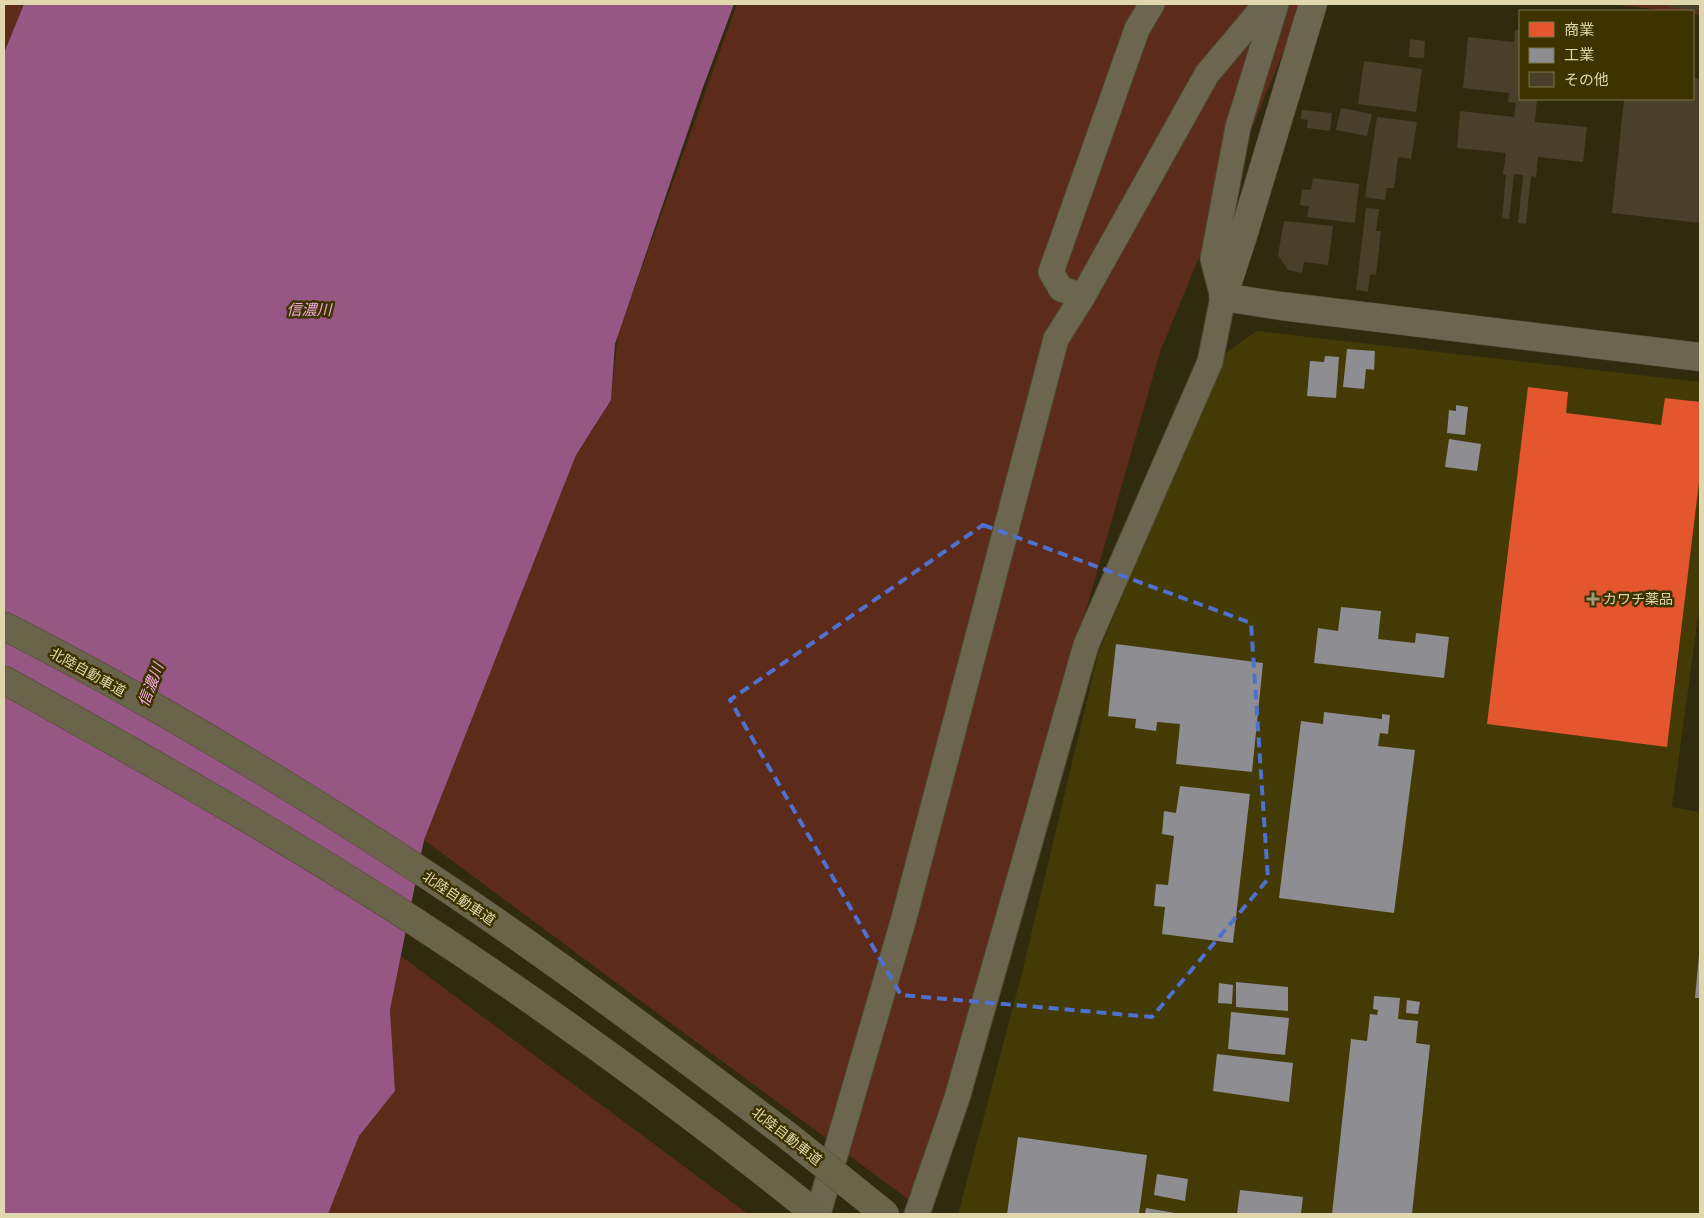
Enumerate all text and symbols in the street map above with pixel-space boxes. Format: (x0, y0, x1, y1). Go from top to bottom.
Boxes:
legend (1519, 10, 1694, 100)
text: 商業 (1564, 21, 1594, 39)
text: 工業 (1564, 46, 1594, 64)
text: その他 (1564, 71, 1609, 89)
water label: 信濃川 (286, 301, 333, 319)
place label: カワチ薬品 (1603, 591, 1673, 607)
marker: カワチ薬品 (1587, 593, 1599, 605)
street label: 北陸自動車道 (47, 645, 129, 699)
water label: 信濃川 (135, 659, 168, 709)
street label: 北陸自動車道 (420, 868, 498, 928)
street label: 北陸自動車道 (749, 1104, 825, 1168)

